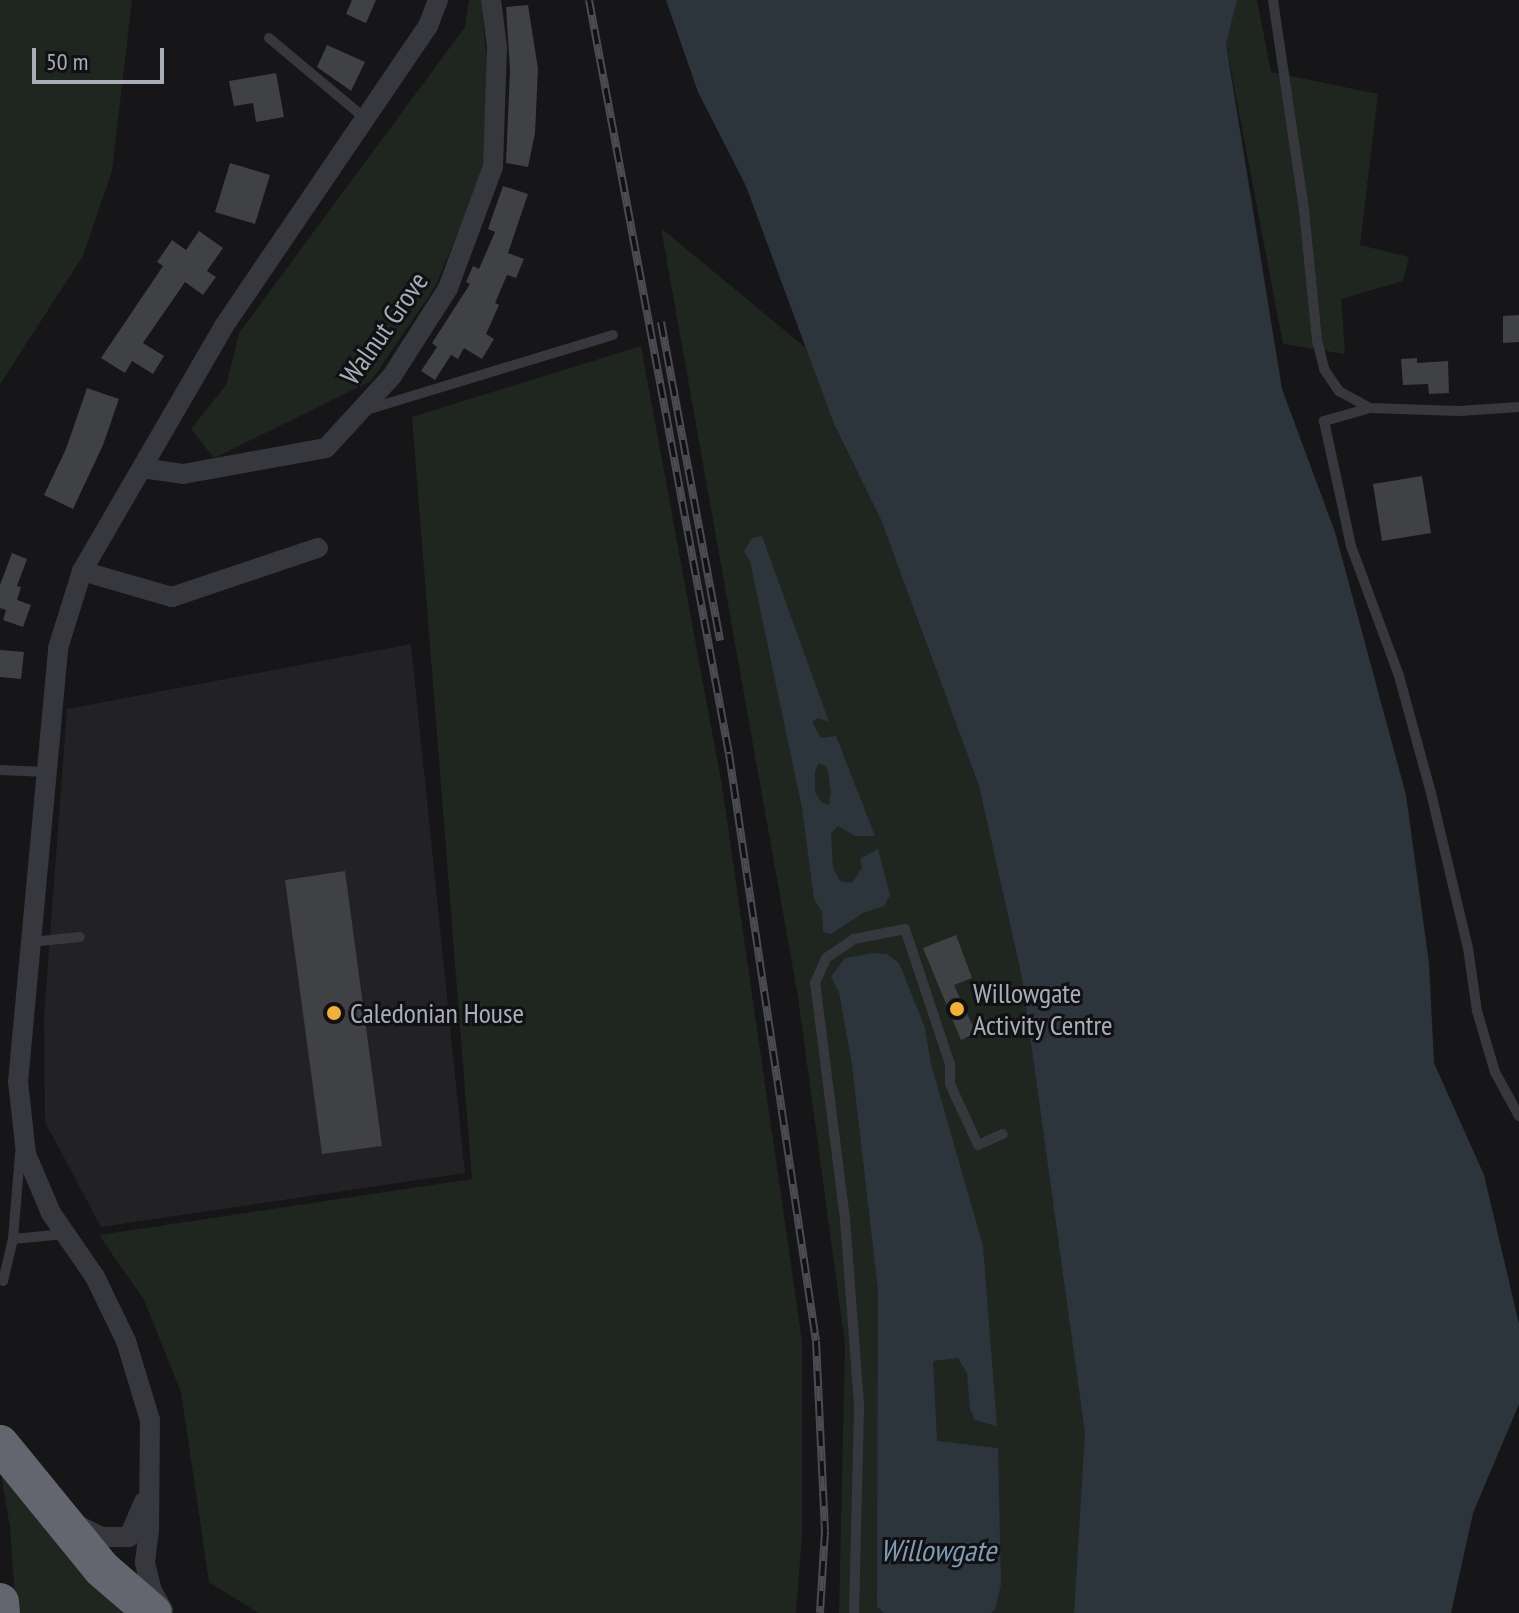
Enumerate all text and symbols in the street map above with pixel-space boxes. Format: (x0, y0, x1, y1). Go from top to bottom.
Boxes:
scale bar (36, 32, 168, 82)
text: 50 m (46, 46, 88, 77)
street label: Walnut Grove (333, 265, 435, 391)
place label: Willowgate Activity Centre (973, 976, 1113, 1042)
place label: Caledonian House (350, 996, 524, 1030)
marker: Willowgate Activity Centre (948, 1000, 966, 1018)
marker: Caledonian House (325, 1004, 343, 1022)
water label: Willowgate (880, 1532, 996, 1568)

